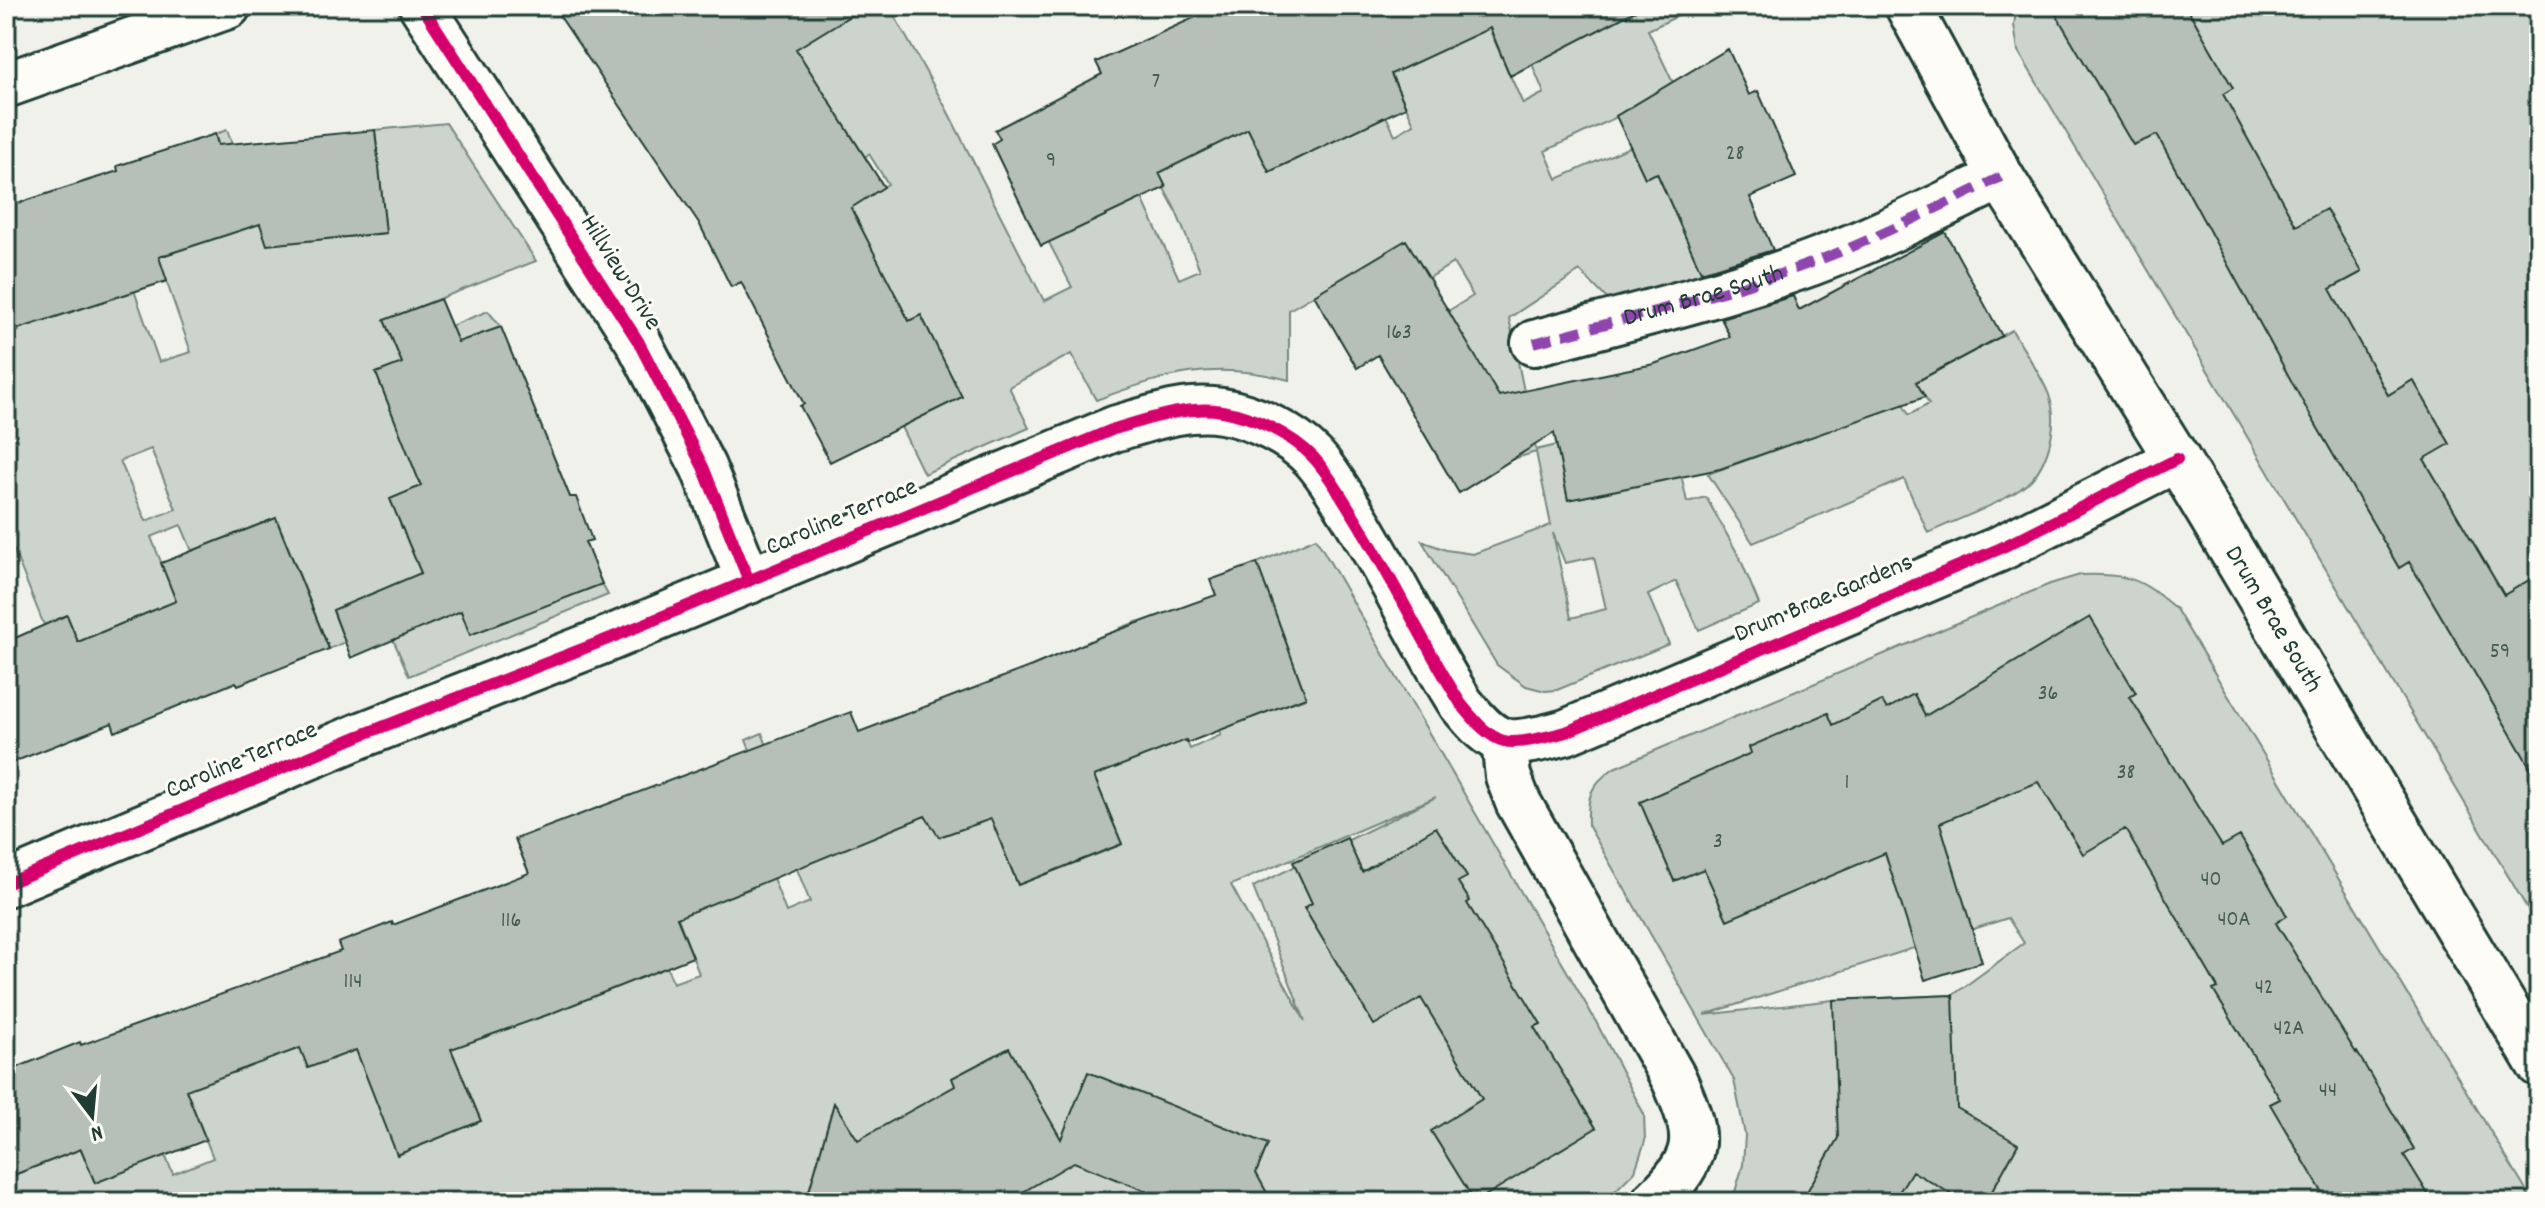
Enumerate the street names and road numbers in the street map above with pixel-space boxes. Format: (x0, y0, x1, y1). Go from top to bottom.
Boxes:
street label: Hillview Drive (570, 208, 670, 338)
street label: Drum Brae South (1619, 255, 1789, 337)
street label: Caroline Terrace (760, 469, 924, 567)
street label: Drum Brae South (2215, 539, 2331, 700)
street label: Drum Brae Gardens (1729, 545, 1919, 653)
street label: Caroline Terrace (160, 712, 324, 810)

